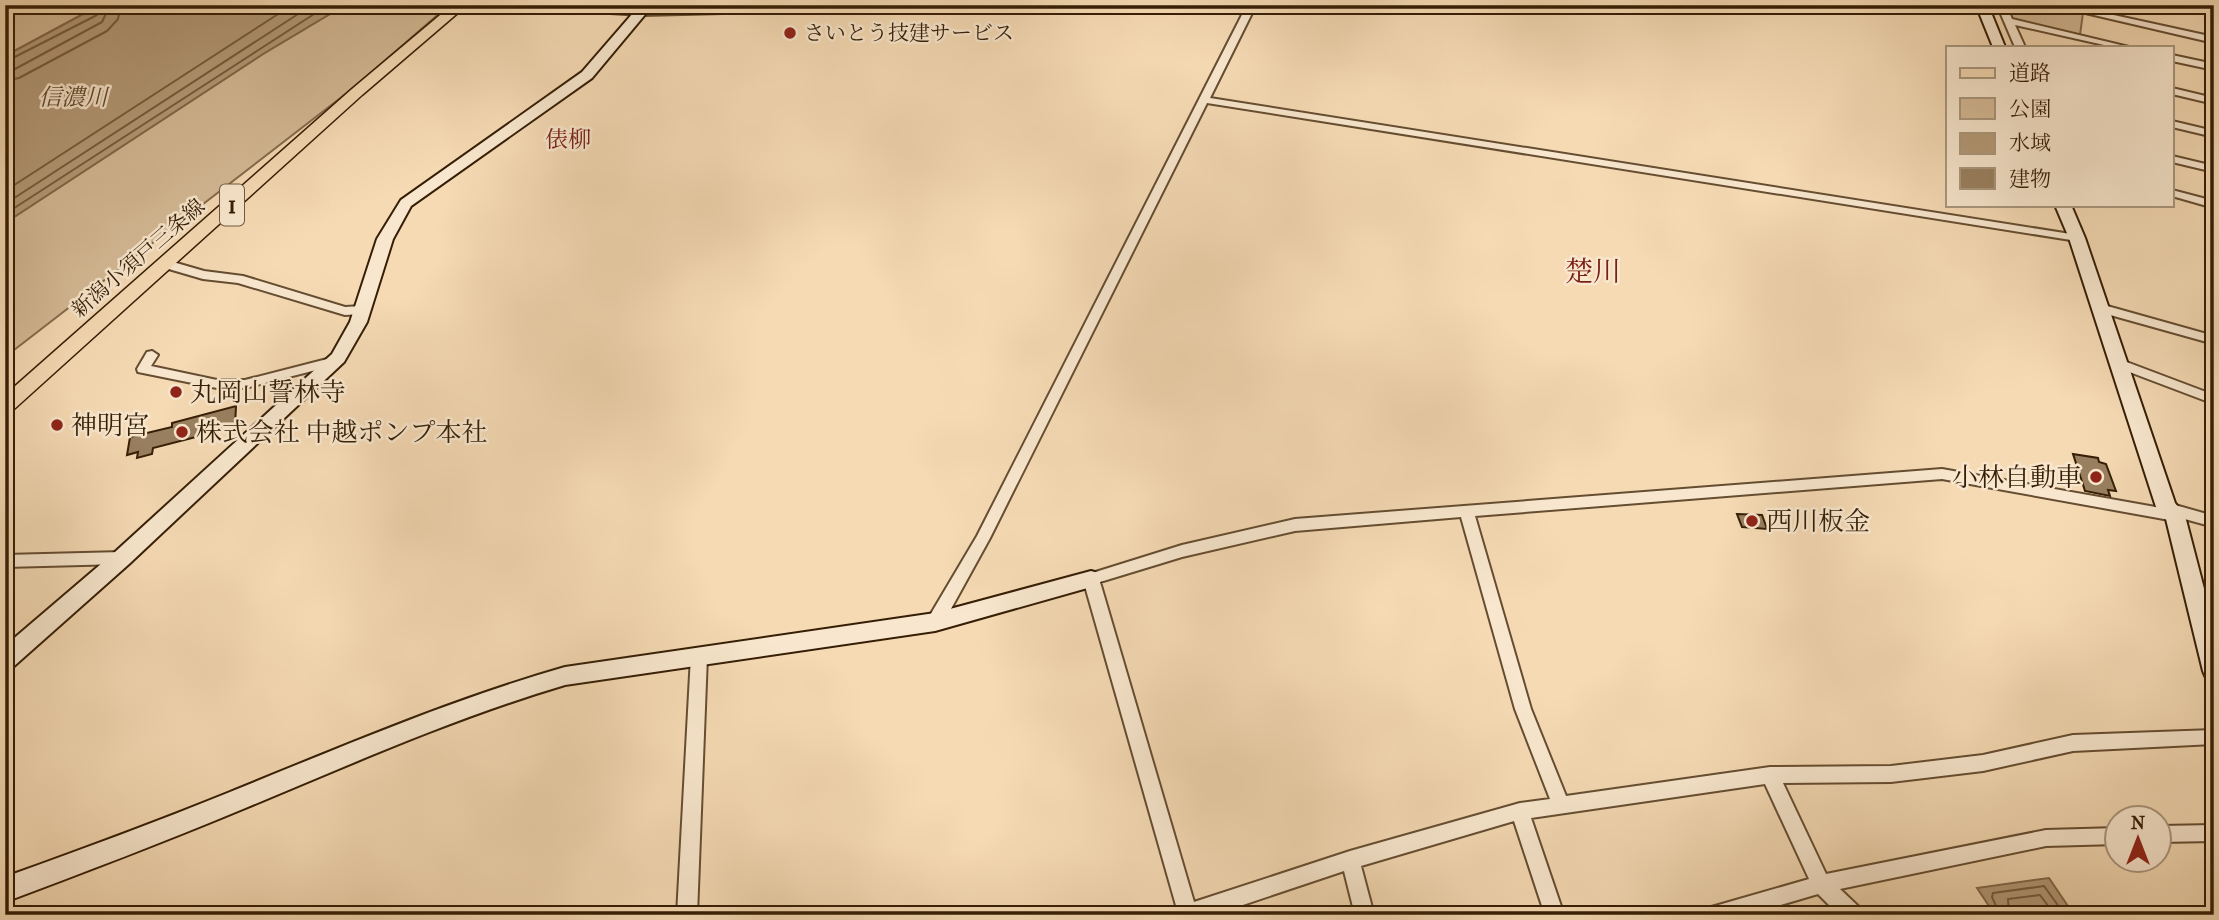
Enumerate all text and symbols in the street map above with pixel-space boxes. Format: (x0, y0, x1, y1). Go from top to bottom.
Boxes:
place label: さいとう技建サービス (804, 21, 1014, 45)
marker: さいとう技建サービス (782, 25, 798, 41)
legend (1946, 46, 2174, 206)
text: 道路 (2009, 61, 2051, 85)
water label: 信濃川 (39, 84, 111, 111)
text: 公園 (2009, 97, 2051, 121)
district label: 俵柳 (545, 126, 591, 153)
text: 水域 (2009, 131, 2051, 155)
text: 建物 (2009, 167, 2051, 191)
road number: 1 (220, 184, 244, 226)
street label: 新潟小須戸三条線 (67, 194, 209, 322)
district label: 楚川 (1565, 255, 1621, 288)
place label: 丸岡山誓林寺 (190, 377, 346, 408)
marker: 丸岡山誓林寺 (168, 384, 184, 400)
place label: 神明宮 (71, 410, 149, 441)
marker: 神明宮 (49, 417, 65, 433)
place label: 株式会社 中越ポンプ本社 (196, 417, 488, 448)
marker: 株式会社 中越ポンプ本社 (174, 424, 190, 440)
place label: 小林自動車 (1952, 462, 2082, 493)
marker: 小林自動車 (2088, 469, 2104, 485)
place label: 西川板金 (1766, 506, 1870, 537)
marker: 西川板金 (1744, 513, 1760, 529)
north arrow (2104, 804, 2174, 874)
text: N (2131, 812, 2146, 834)

